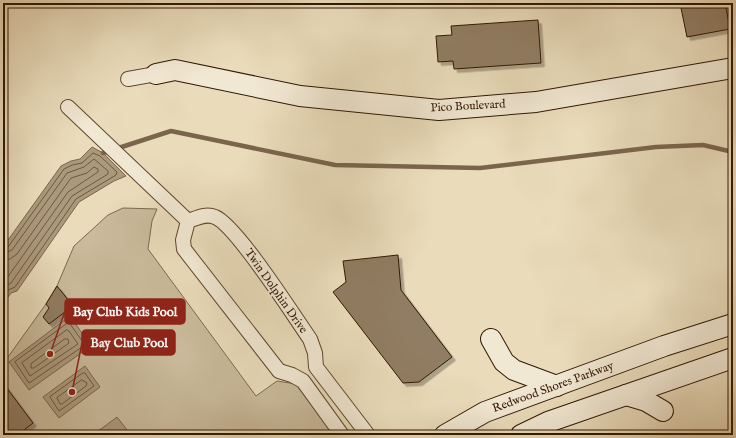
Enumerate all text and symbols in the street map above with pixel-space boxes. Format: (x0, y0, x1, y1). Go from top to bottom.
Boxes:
street label: Pico Boulevard (430, 97, 506, 115)
street label: Twin Dolphin Drive (240, 246, 311, 337)
callout: Bay Club Kids Pool (65, 299, 185, 324)
text: Bay Club Kids Pool (73, 304, 178, 321)
callout: Bay Club Pool (82, 330, 175, 355)
text: Bay Club Pool (90, 335, 168, 352)
street label: Redwood Shores Parkway (490, 358, 616, 416)

